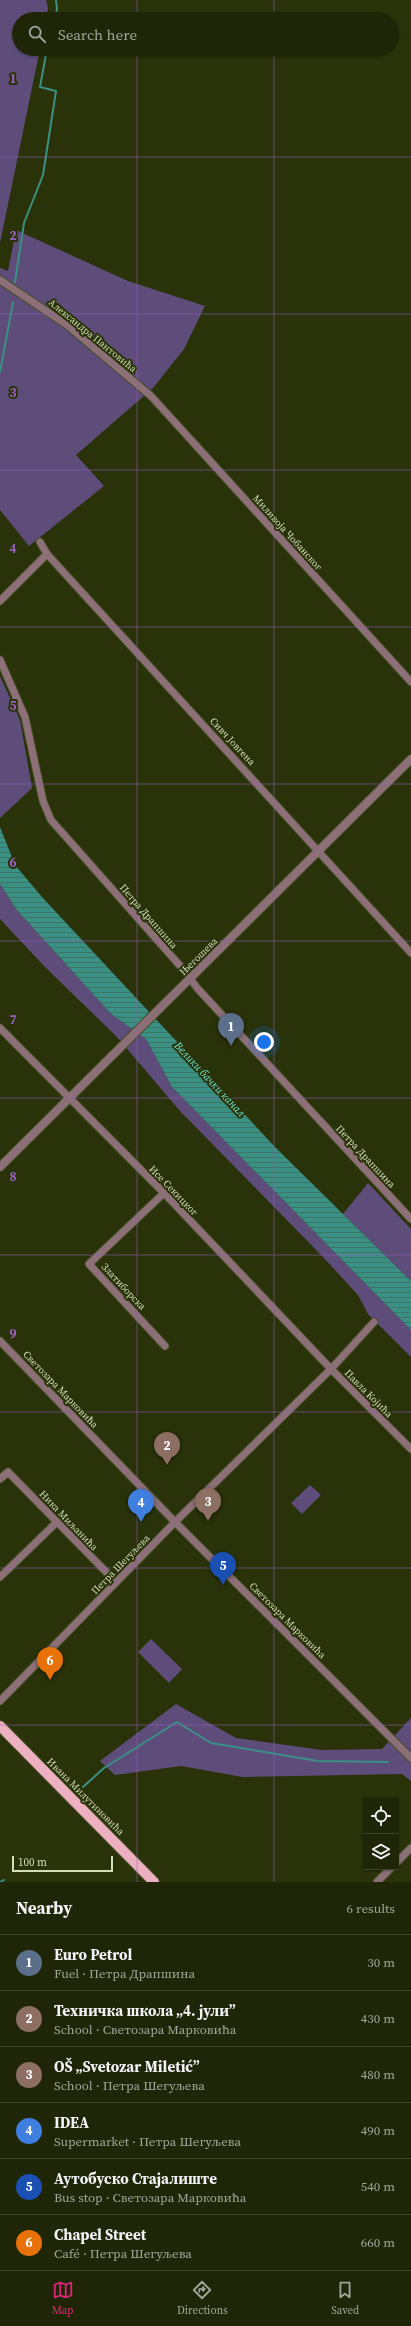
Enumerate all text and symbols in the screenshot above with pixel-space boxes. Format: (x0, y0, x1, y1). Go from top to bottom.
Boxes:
search box (12, 12, 399, 56)
icon: search (26, 23, 48, 45)
text: Search here (58, 24, 137, 45)
text: 1 (9, 70, 17, 87)
text: 2 (9, 227, 17, 244)
street label: Александра Пантовића (46, 296, 140, 376)
text: 3 (9, 384, 17, 401)
street label: Миливоја Чобанског (250, 492, 325, 573)
text: 4 (9, 540, 17, 557)
text: 5 (9, 697, 17, 714)
street label: Сивч Јовгена (207, 715, 259, 769)
text: 6 (9, 854, 17, 871)
street label: Петра Драпшина (117, 881, 181, 952)
street label: Његошева (176, 934, 221, 978)
text: 7 (9, 1011, 17, 1028)
pin: 1 (218, 1013, 244, 1046)
your location (254, 1032, 274, 1052)
water label: Велики бачки канал (170, 1038, 249, 1120)
street label: Петра Драпшина (333, 1122, 399, 1191)
street label: Исе Секицког (146, 1162, 201, 1219)
text: 8 (9, 1168, 17, 1185)
street label: Златиборска (99, 1260, 149, 1313)
text: 9 (9, 1325, 17, 1342)
street label: Светозара Марковића (20, 1348, 102, 1432)
street label: Павла Којића (342, 1366, 396, 1421)
pin: 2 (154, 1432, 180, 1465)
street label: Ника Миљанића (37, 1487, 101, 1554)
pin: 3 (195, 1488, 221, 1521)
pin: 4 (128, 1489, 154, 1522)
street label: Петра Шегуљева (88, 1531, 153, 1597)
pin: 5 (210, 1552, 236, 1585)
street label: Светозара Марковића (247, 1579, 329, 1662)
pin: 6 (37, 1647, 63, 1680)
street label: Ивана Милутиновића (44, 1755, 128, 1838)
map controls (363, 1798, 399, 1870)
button: locate (363, 1798, 399, 1834)
button: layers (363, 1834, 399, 1870)
scale bar (12, 1854, 113, 1873)
text: 100 m (18, 1855, 47, 1870)
text: Nearby (16, 1896, 72, 1920)
text: 6 results (347, 1900, 395, 1917)
text: Euro Petrol (54, 1944, 132, 1965)
text: 1 (25, 1954, 33, 1971)
text: 30 m (367, 1954, 395, 1971)
text: Fuel · Петра Драпшина (54, 1965, 195, 1982)
text: Техничка школа „4. јули” (54, 2000, 235, 2021)
text: 2 (25, 2010, 33, 2027)
text: 430 m (361, 2010, 395, 2027)
text: School · Светозара Марковића (54, 2021, 236, 2038)
text: OŠ „Svetozar Miletić” (54, 2056, 200, 2077)
text: 3 (25, 2066, 33, 2083)
text: 480 m (361, 2066, 395, 2083)
text: School · Петра Шегуљева (54, 2077, 205, 2094)
text: IDEA (54, 2112, 89, 2133)
text: 4 (25, 2122, 33, 2139)
text: 490 m (361, 2122, 395, 2139)
text: Supermarket · Петра Шегуљева (54, 2133, 241, 2150)
text: Аутобуско Стајалиште (54, 2168, 217, 2189)
text: 5 (25, 2178, 33, 2195)
text: 540 m (361, 2178, 395, 2195)
text: Bus stop · Светозара Марковића (54, 2189, 246, 2206)
text: Chapel Street (54, 2224, 146, 2245)
text: 6 (25, 2234, 33, 2251)
text: 660 m (361, 2234, 395, 2251)
text: Café · Петра Шегуљева (54, 2245, 192, 2262)
tab: Map (52, 2279, 74, 2318)
tab: Directions (177, 2279, 228, 2318)
tab: Saved (331, 2279, 359, 2318)

